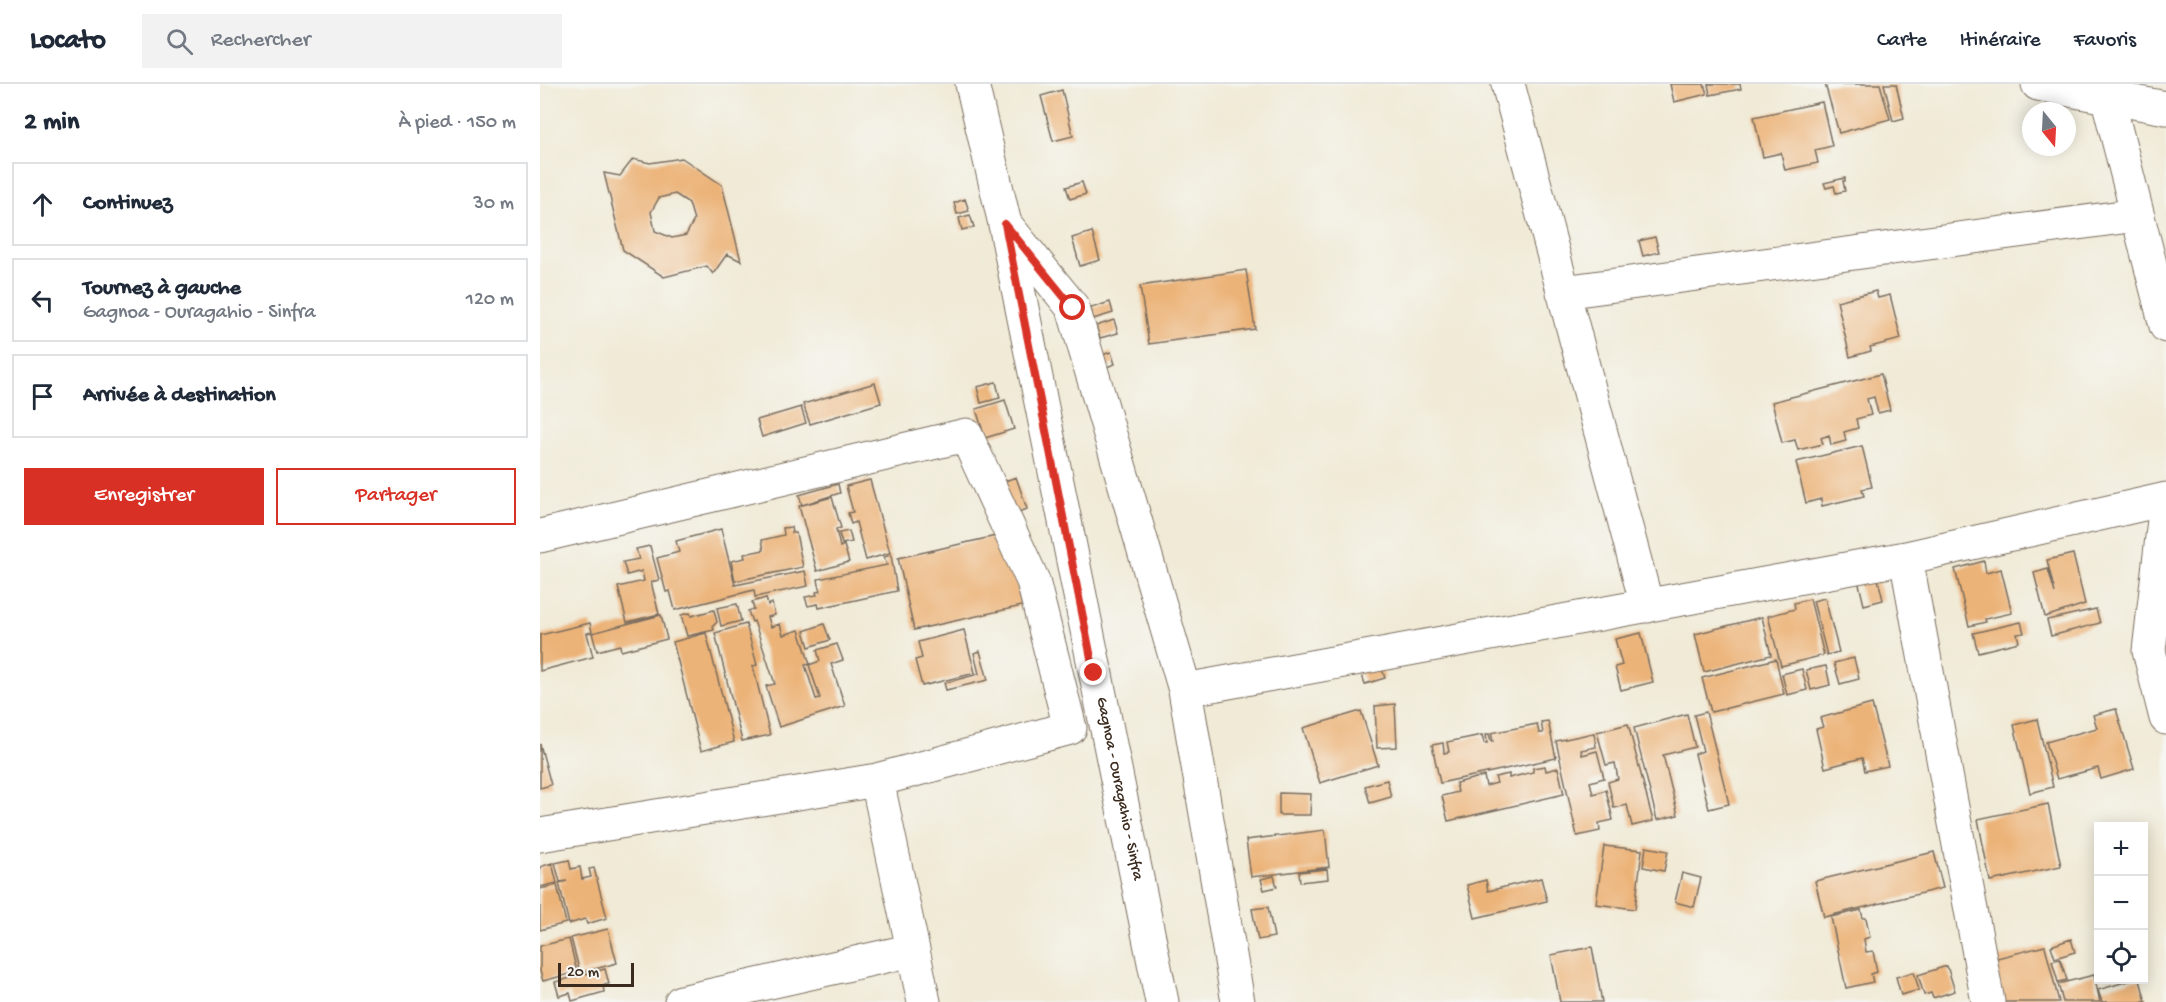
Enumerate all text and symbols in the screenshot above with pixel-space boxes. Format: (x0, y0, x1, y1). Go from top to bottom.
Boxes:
search box (142, 14, 562, 68)
text: Locato (30, 25, 106, 58)
icon: search (163, 25, 196, 58)
text: Rechercher (211, 28, 311, 54)
text: Carte (1877, 29, 1927, 54)
text: Itinéraire (1960, 29, 2041, 54)
text: Favoris (2074, 29, 2136, 54)
north arrow (2022, 102, 2076, 156)
text: 2 min (24, 108, 79, 139)
text: À pied · 150 m (399, 112, 516, 135)
icon: ahead (26, 188, 59, 221)
text: Continuez (83, 191, 172, 217)
text: 30 m (473, 193, 514, 216)
text: Tournez à gauche (83, 276, 241, 302)
icon: left (26, 284, 59, 317)
text: 120 m (466, 289, 514, 312)
route start (1059, 294, 1085, 320)
text: Gagnoa - Ouragahio - Sinfra (83, 302, 316, 325)
icon: arrive (26, 380, 59, 413)
text: Arrivée à destination (83, 383, 276, 409)
button: Enregistrer (24, 468, 264, 525)
button: Partager (276, 468, 516, 525)
route end (1080, 659, 1106, 685)
street label: Gagnoa - Ouragahio - Sinfra (1091, 696, 1147, 883)
map controls (2094, 822, 2148, 984)
button: + (2094, 822, 2148, 876)
button: − (2094, 876, 2148, 930)
button: locate (2094, 930, 2148, 984)
scale bar (558, 960, 634, 988)
text: 20 m (567, 964, 599, 983)

